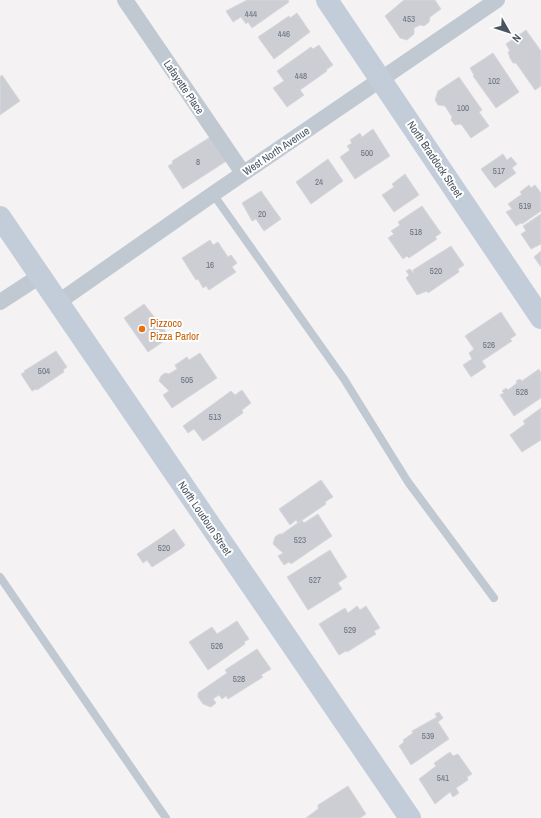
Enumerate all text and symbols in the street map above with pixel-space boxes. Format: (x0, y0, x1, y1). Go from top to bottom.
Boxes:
house number: 444 (245, 8, 257, 20)
north arrow (489, 12, 529, 52)
house number: 453 (403, 13, 415, 25)
house number: 446 (278, 28, 290, 40)
text: N (509, 31, 524, 45)
street label: Lafayette Place (161, 57, 207, 117)
house number: 448 (295, 70, 307, 82)
house number: 102 (488, 75, 500, 87)
house number: 100 (457, 102, 469, 114)
street label: North Braddock Street (404, 118, 466, 200)
street label: West North Avenue (240, 124, 312, 178)
house number: 500 (361, 147, 373, 159)
house number: 8 (196, 156, 200, 168)
house number: 517 (493, 165, 505, 177)
house number: 24 (315, 176, 323, 188)
house number: 519 (519, 200, 531, 212)
house number: 20 (258, 208, 266, 220)
house number: 518 (410, 226, 422, 238)
house number: 16 (206, 259, 214, 271)
house number: 520 (430, 265, 442, 277)
place label: Pizzoco Pizza Parlor (150, 316, 199, 343)
marker: Pizzoco Pizza Parlor (137, 324, 147, 334)
house number: 526 (483, 339, 495, 351)
house number: 504 (38, 365, 50, 377)
house number: 505 (181, 374, 193, 386)
house number: 528 (516, 386, 528, 398)
house number: 513 (209, 411, 221, 423)
street label: North Loudoun Street (175, 478, 235, 558)
house number: 523 (294, 534, 306, 546)
house number: 520 (158, 542, 170, 554)
house number: 527 (309, 574, 321, 586)
house number: 529 (344, 624, 356, 636)
house number: 526 (211, 640, 223, 652)
house number: 528 (233, 673, 245, 685)
house number: 539 (422, 730, 434, 742)
house number: 541 (437, 772, 449, 784)

